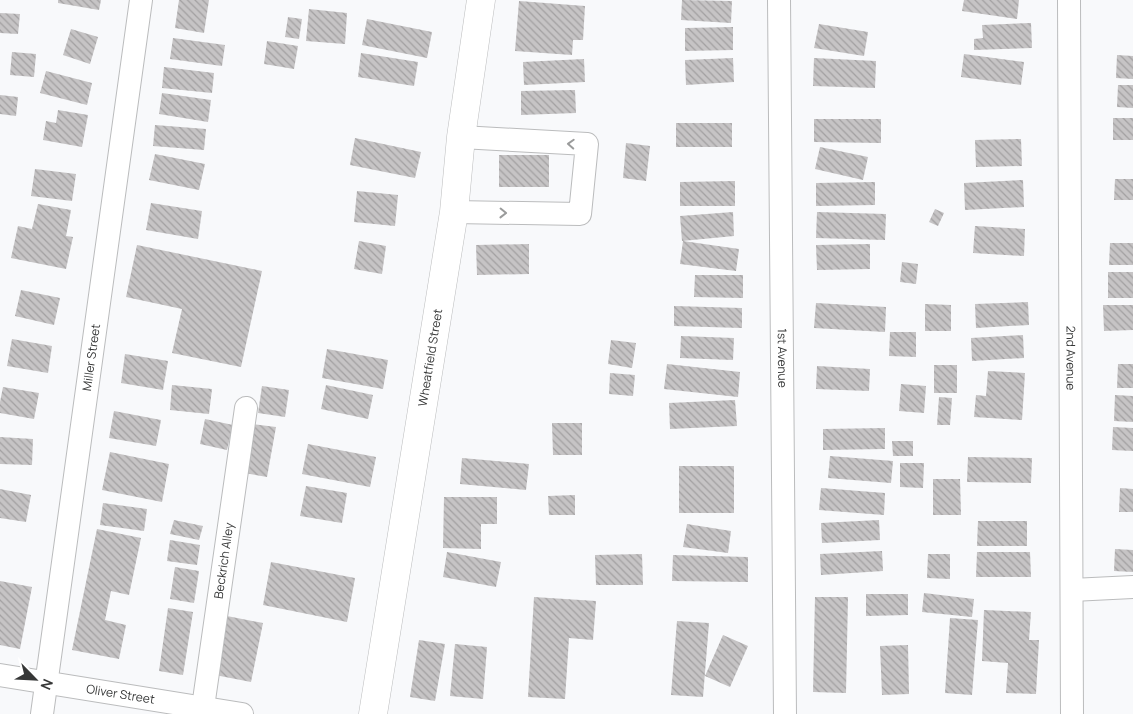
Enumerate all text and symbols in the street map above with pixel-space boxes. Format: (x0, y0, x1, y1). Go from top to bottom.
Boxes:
one-way arrow (567, 138, 575, 149)
one-way arrow (499, 207, 507, 218)
street label: Wheatfield Street (414, 307, 446, 408)
street label: Miller Street (78, 323, 104, 392)
street label: 2nd Avenue (1062, 326, 1080, 390)
street label: 1st Avenue (774, 328, 791, 388)
street label: Beckrich Alley (210, 521, 238, 600)
north arrow (10, 654, 60, 704)
text: N (37, 676, 58, 693)
street label: Oliver Street (85, 680, 156, 708)

